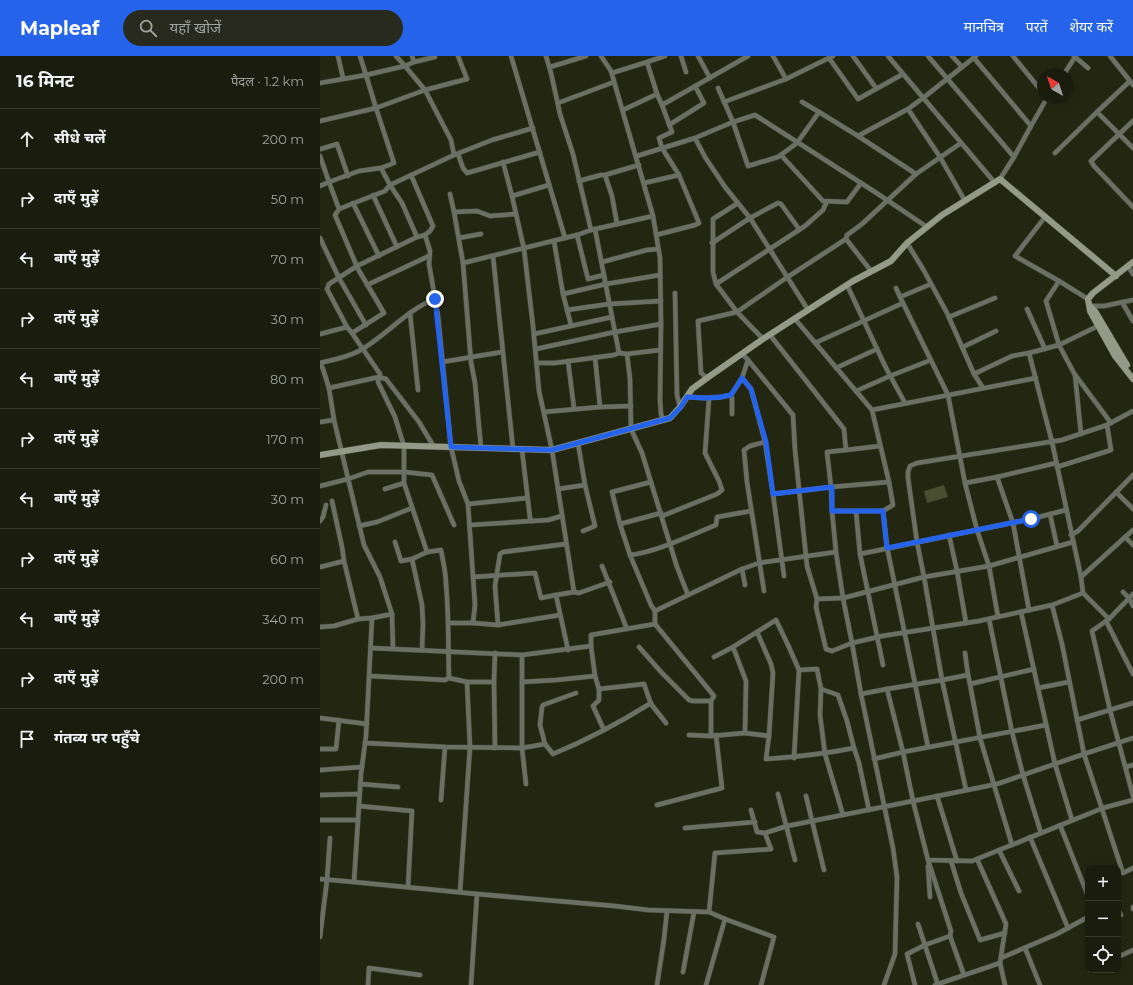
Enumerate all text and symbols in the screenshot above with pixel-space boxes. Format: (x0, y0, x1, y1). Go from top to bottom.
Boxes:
search box (123, 10, 403, 46)
text: Mapleaf (20, 17, 99, 40)
icon: search (137, 17, 159, 39)
text: यहाँ खोजें (169, 18, 221, 37)
text: मानचित्र (964, 18, 1004, 36)
text: परतें (1026, 18, 1047, 36)
text: शेयर करें (1069, 18, 1113, 36)
north arrow (1037, 68, 1073, 104)
text: 16 मिनट (16, 71, 74, 91)
text: पैदल · 1.2 km (231, 73, 304, 89)
icon: ahead (16, 128, 38, 150)
text: सीधे चलें (54, 128, 106, 147)
text: 200 m (262, 131, 304, 147)
icon: right (16, 188, 38, 210)
text: दाएँ मुड़ें (54, 188, 99, 207)
text: 50 m (271, 191, 304, 207)
icon: left (16, 248, 38, 270)
text: बाएँ मुड़ें (54, 248, 99, 267)
text: 70 m (271, 251, 304, 267)
route end (426, 290, 444, 308)
icon: right (16, 308, 38, 330)
text: दाएँ मुड़ें (54, 308, 99, 327)
text: 30 m (271, 311, 304, 327)
icon: left (16, 368, 38, 390)
text: बाएँ मुड़ें (54, 368, 99, 387)
text: 80 m (270, 371, 304, 387)
icon: right (16, 428, 38, 450)
text: दाएँ मुड़ें (54, 428, 99, 447)
text: 170 m (266, 431, 304, 447)
icon: left (16, 488, 38, 510)
text: बाएँ मुड़ें (54, 488, 99, 507)
text: 30 m (271, 491, 304, 507)
route start (1022, 510, 1040, 528)
icon: right (16, 548, 38, 570)
text: दाएँ मुड़ें (54, 548, 99, 567)
text: 60 m (270, 551, 304, 567)
icon: left (16, 608, 38, 630)
text: बाएँ मुड़ें (54, 608, 99, 627)
text: 340 m (262, 611, 304, 627)
icon: right (16, 668, 38, 690)
text: दाएँ मुड़ें (54, 668, 99, 687)
text: 200 m (262, 671, 304, 687)
icon: arrive (16, 728, 38, 750)
text: गंतव्य पर पहुँचे (54, 728, 140, 747)
map controls (1085, 865, 1121, 973)
button: + (1085, 865, 1121, 901)
button: − (1085, 901, 1121, 937)
button: locate (1085, 937, 1121, 973)

